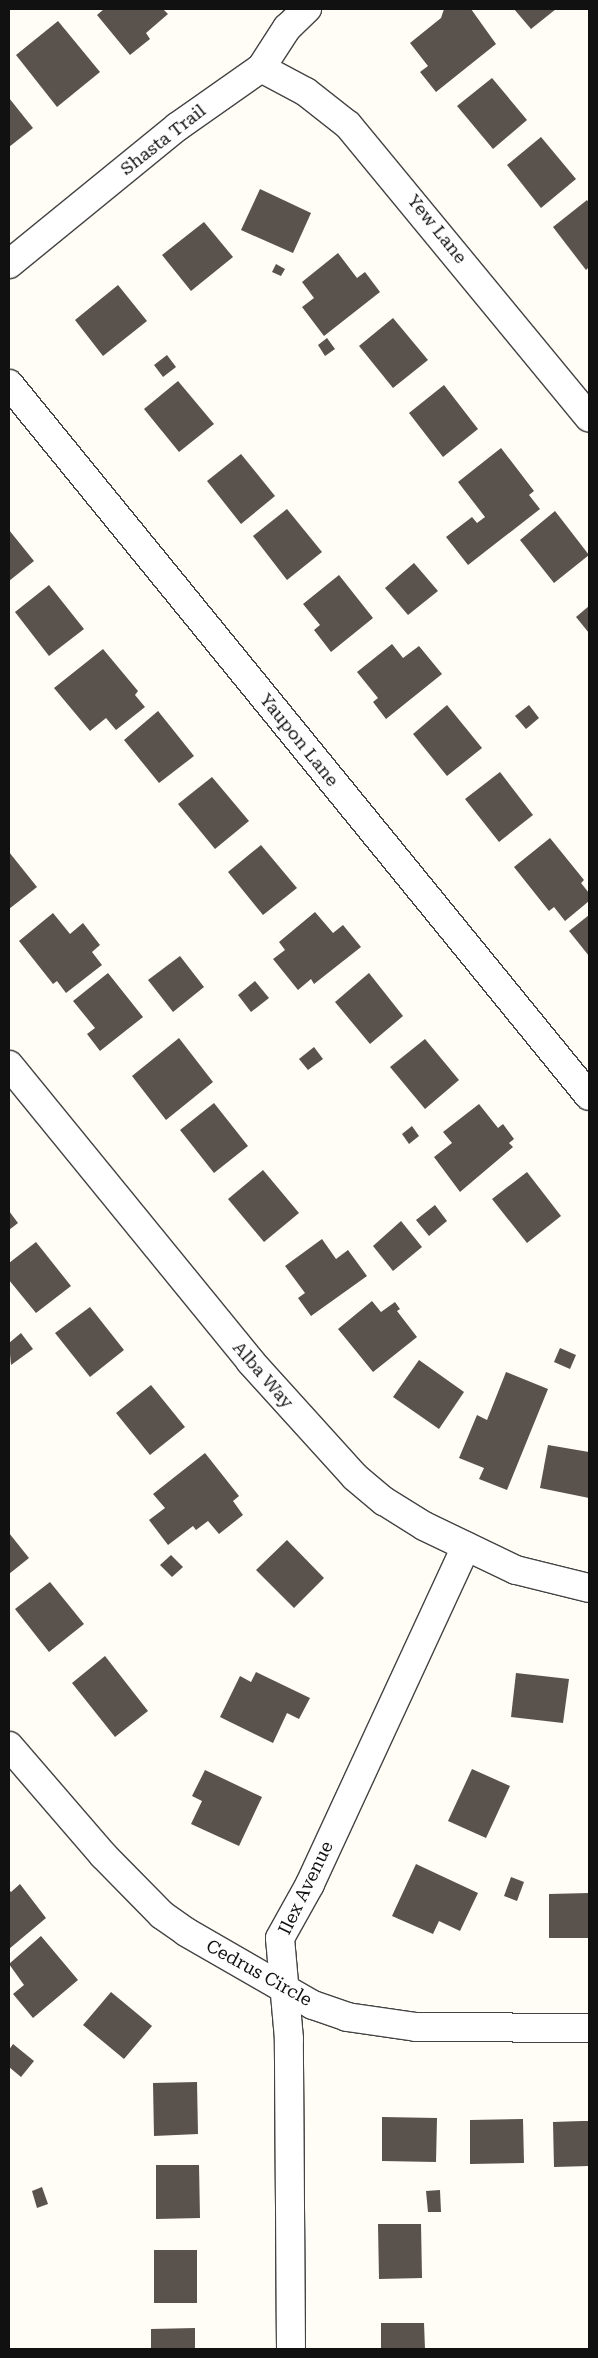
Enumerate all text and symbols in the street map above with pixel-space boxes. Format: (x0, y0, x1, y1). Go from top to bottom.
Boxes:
street label: Shasta Trail (116, 100, 210, 180)
street label: Yew Lane (403, 190, 471, 268)
street label: Yaupon Lane (255, 689, 343, 791)
street label: Alba Way (228, 1337, 298, 1413)
street label: Ilex Avenue (274, 1838, 338, 1938)
street label: Cedrus Circle (202, 1935, 316, 2011)

